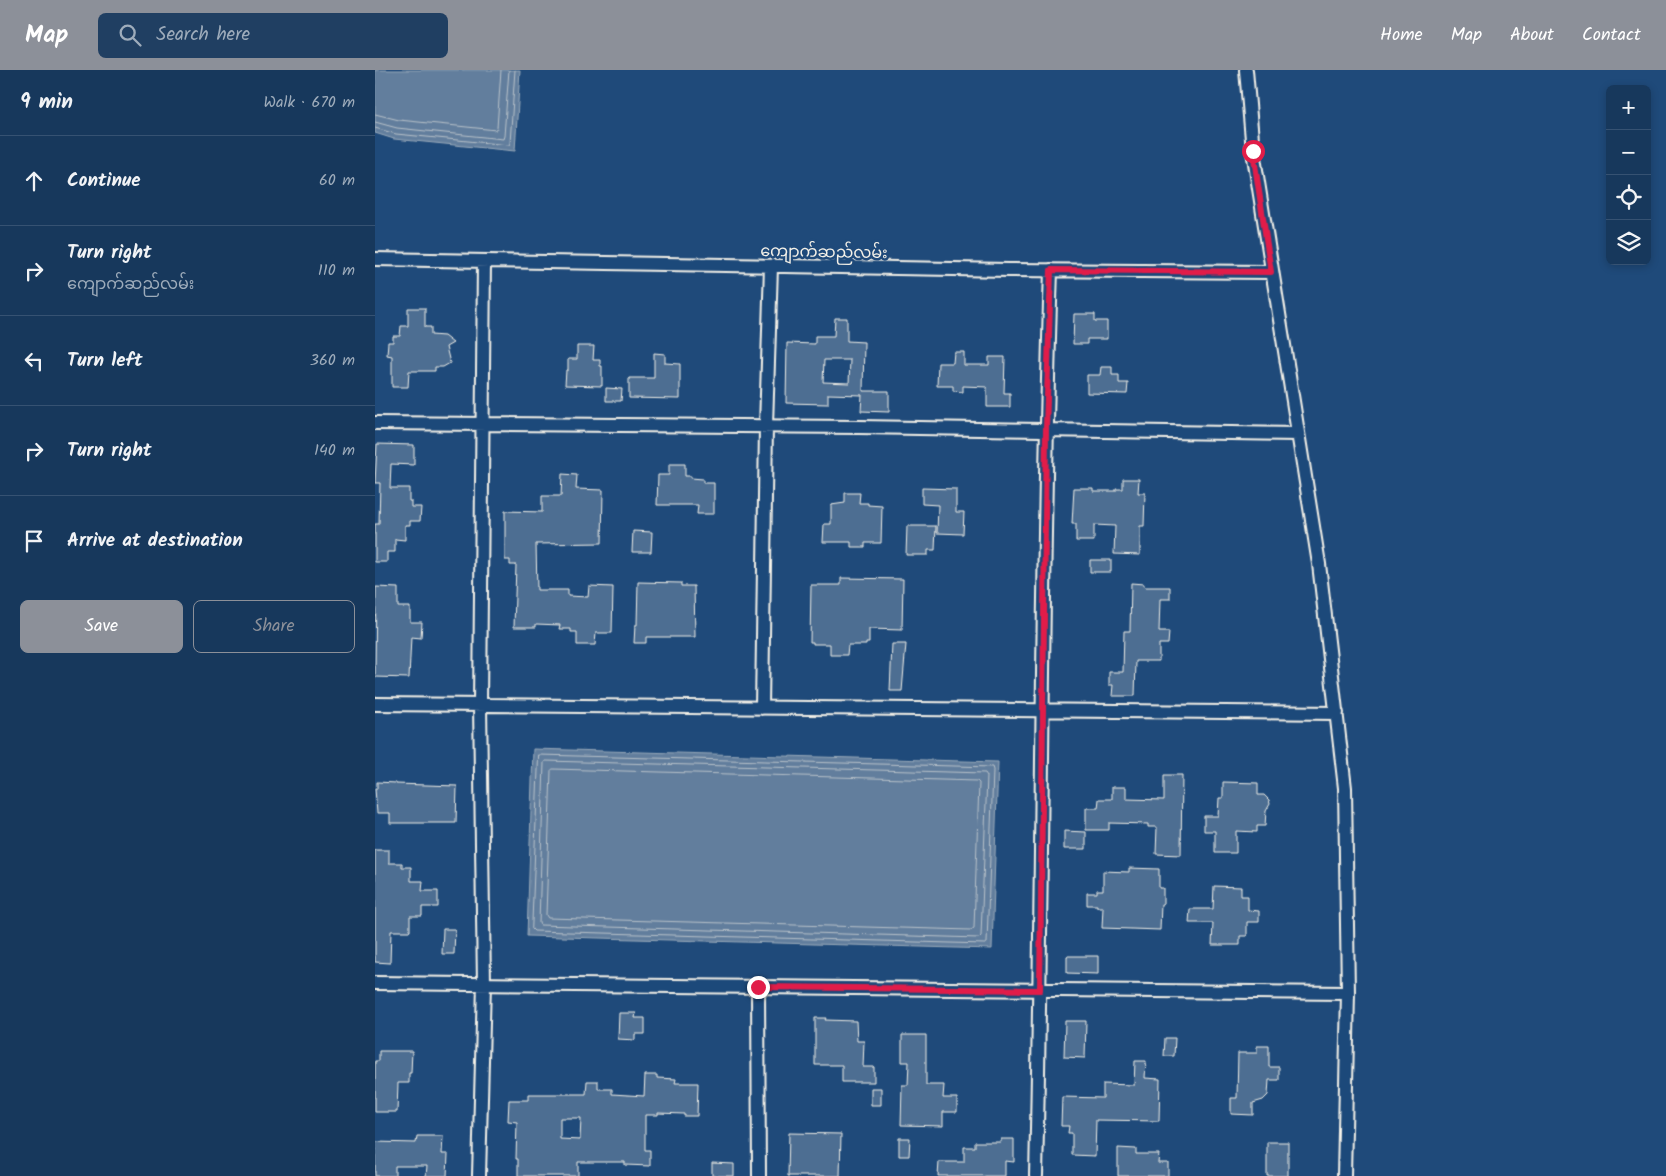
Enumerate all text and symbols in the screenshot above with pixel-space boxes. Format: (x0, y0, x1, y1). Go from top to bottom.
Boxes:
search box (98, 13, 448, 58)
text: Map (25, 16, 68, 55)
text: Search here (156, 20, 250, 50)
icon: search (116, 21, 144, 49)
text: Home (1380, 21, 1423, 50)
text: Map (1451, 21, 1482, 50)
text: About (1510, 21, 1554, 50)
text: Contact (1582, 21, 1641, 50)
map controls (1606, 85, 1651, 265)
button: + (1606, 85, 1651, 130)
text: 9 min (20, 86, 73, 119)
text: Walk · 670 m (264, 90, 355, 115)
button: − (1606, 130, 1651, 175)
route start (1242, 140, 1265, 163)
text: Continue (67, 166, 140, 196)
icon: ahead (20, 167, 48, 195)
text: 60 m (319, 168, 355, 193)
button: locate (1606, 175, 1651, 220)
button: layers (1606, 220, 1651, 265)
text: Turn right (67, 238, 152, 268)
street label: ကျောက်ဆည်လမ်း (760, 239, 888, 266)
icon: right (20, 257, 48, 285)
text: 110 m (318, 258, 355, 283)
text: ကျောက်ဆည်လမ်း (67, 272, 194, 297)
text: Turn left (67, 346, 142, 376)
icon: left (20, 347, 48, 375)
text: 360 m (310, 348, 355, 373)
text: Turn right (67, 436, 152, 466)
icon: right (20, 437, 48, 465)
text: 140 m (314, 438, 355, 463)
text: Arrive at destination (67, 526, 243, 556)
icon: arrive (20, 527, 48, 555)
button: Save (20, 600, 183, 653)
button: Share (193, 600, 355, 653)
route end (747, 976, 770, 999)

